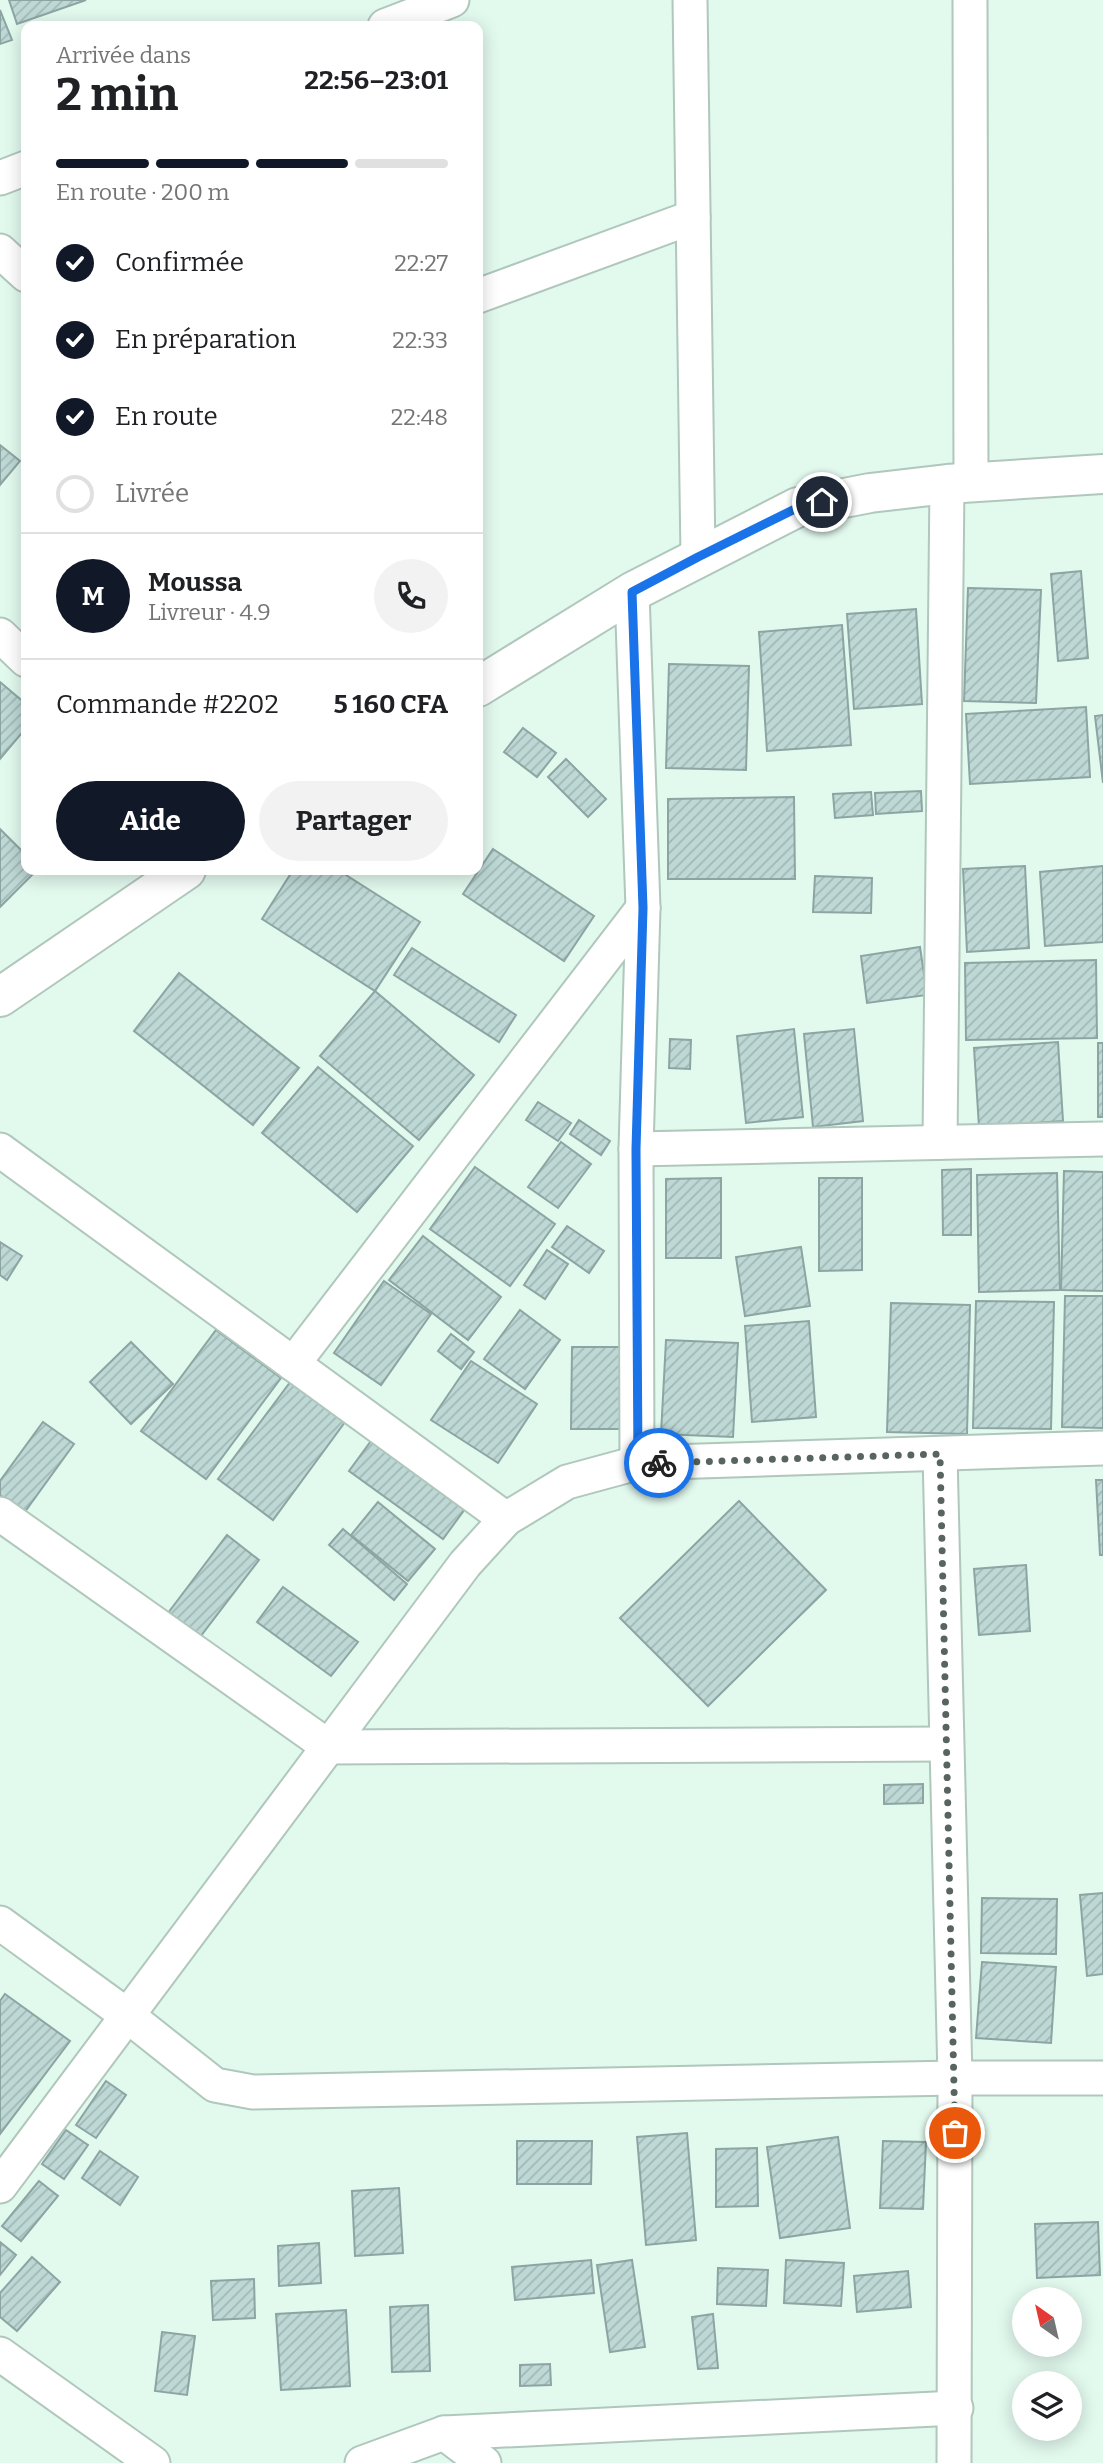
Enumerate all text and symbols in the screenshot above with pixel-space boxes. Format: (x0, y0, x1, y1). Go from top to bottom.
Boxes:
text: Arrivée dans (56, 41, 191, 69)
text: 22:56–23:01 (304, 65, 448, 96)
text: 2 min (56, 67, 178, 122)
text: En route · 200 m (56, 178, 230, 206)
icon: check (56, 244, 94, 282)
text: Confirmée (115, 247, 244, 278)
text: 22:27 (394, 249, 448, 277)
icon: check (56, 321, 94, 359)
text: En préparation (115, 324, 296, 355)
text: 22:33 (392, 326, 448, 354)
icon: check (56, 398, 94, 436)
text: En route (115, 401, 218, 432)
text: 22:48 (391, 403, 448, 431)
pin (792, 472, 852, 532)
text: Livrée (115, 478, 189, 509)
icon: home (803, 483, 841, 521)
button: phone (374, 559, 448, 633)
text: Moussa (148, 567, 242, 598)
text: M (82, 581, 104, 612)
text: Livreur · 4.9 (148, 598, 271, 626)
text: Commande #2202 (56, 689, 279, 720)
text: 5 160 CFA (333, 689, 448, 720)
button: Aide (56, 781, 245, 861)
button: Partager (259, 781, 448, 861)
courier (624, 1428, 694, 1498)
icon: bike (640, 1444, 678, 1482)
pin (925, 2103, 985, 2163)
icon: bag (936, 2114, 974, 2152)
north arrow (1012, 2287, 1082, 2357)
map controls (1012, 2287, 1082, 2441)
button: layers (1012, 2371, 1082, 2441)

